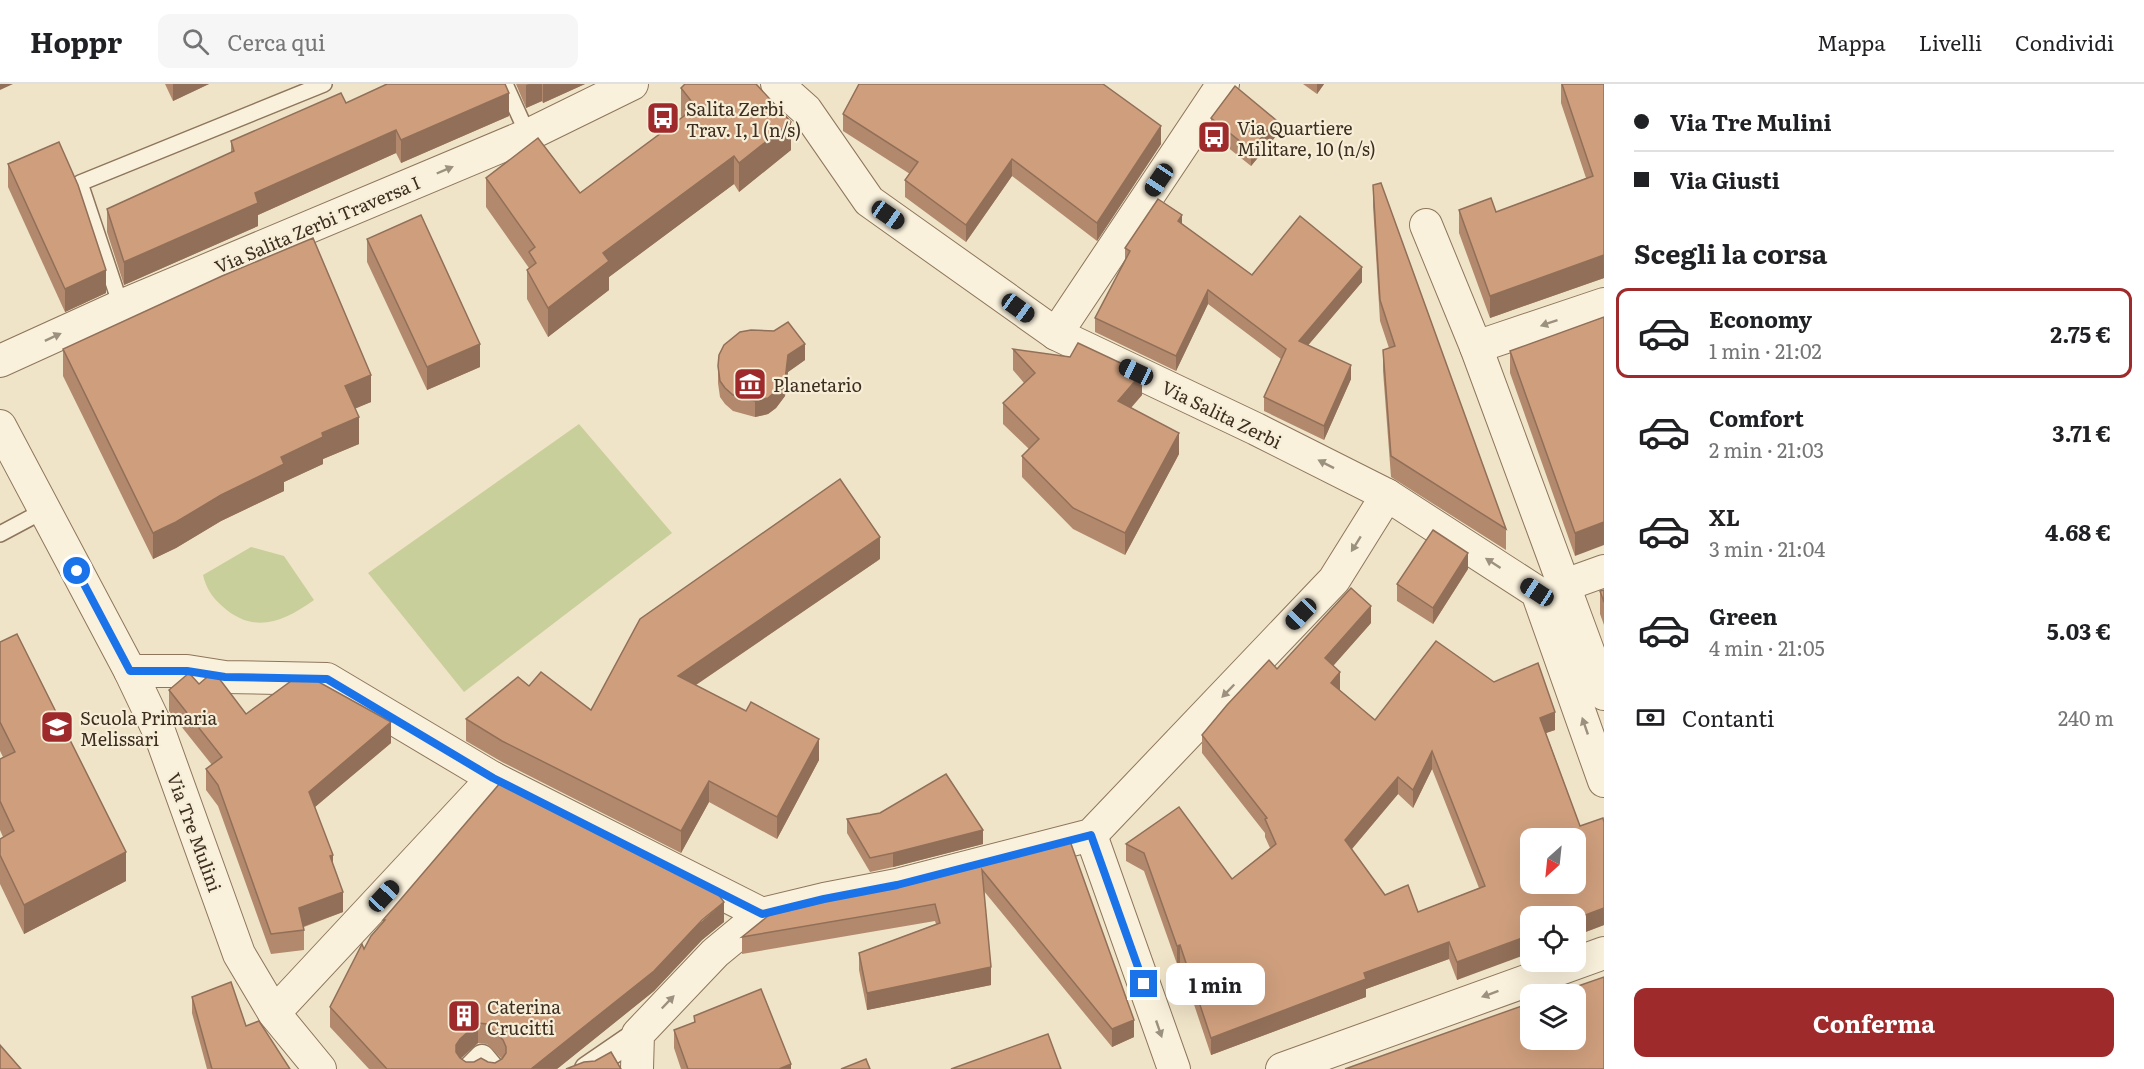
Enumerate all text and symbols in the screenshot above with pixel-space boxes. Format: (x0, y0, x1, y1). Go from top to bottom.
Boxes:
search box (158, 14, 578, 68)
text: Hoppr (30, 20, 122, 62)
icon: search (179, 25, 212, 58)
text: Cerca qui (227, 25, 325, 58)
text: Mappa (1817, 26, 1886, 57)
text: Livelli (1919, 26, 1982, 57)
text: Condividi (2015, 26, 2114, 57)
place label: Salita Zerbi Trav. I, 1 (n/s) (686, 95, 801, 143)
bus stop icon: Salita Zerbi Trav. I, 1 (n/s) (645, 100, 681, 136)
text: Via Tre Mulini (1670, 105, 1832, 138)
place label: Via Quartiere Militare, 10 (n/s) (1237, 114, 1376, 162)
bus stop icon: Via Quartiere Militare, 10 (n/s) (1196, 119, 1232, 155)
car (1141, 160, 1177, 200)
text: Via Giusti (1670, 163, 1780, 196)
one-way arrow (436, 165, 454, 174)
street label: Via Salita Zerbi Traversa I (210, 168, 424, 280)
car (868, 197, 908, 233)
text: Scegli la corsa (1634, 232, 1827, 272)
car (998, 290, 1038, 326)
text: Economy (1709, 302, 1812, 335)
icon: car (1637, 306, 1691, 360)
text: 2.75 € (2050, 317, 2111, 350)
one-way arrow (1540, 318, 1558, 328)
one-way arrow (45, 333, 62, 342)
text: 1 min · 21:02 (1709, 335, 1822, 365)
car (1116, 356, 1156, 388)
museum icon: Planetario (732, 366, 768, 402)
place label: Planetario (773, 371, 862, 398)
street label: Via Salita Zerbi (1157, 373, 1287, 455)
text: Comfort (1709, 401, 1804, 434)
icon: car (1637, 405, 1691, 459)
text: 3.71 € (2052, 416, 2111, 449)
text: 2 min · 21:03 (1709, 434, 1824, 464)
one-way arrow (1317, 459, 1334, 469)
text: XL (1709, 500, 1740, 533)
icon: car (1637, 504, 1691, 558)
text: 4.68 € (2045, 515, 2111, 548)
text: 3 min · 21:04 (1709, 533, 1825, 563)
one-way arrow (1351, 536, 1362, 552)
route start (63, 557, 90, 584)
one-way arrow (1485, 558, 1501, 569)
car (1517, 575, 1557, 609)
car (1282, 595, 1320, 633)
text: Green (1709, 599, 1778, 632)
icon: car (1637, 603, 1691, 657)
text: 5.03 € (2047, 614, 2111, 647)
text: 4 min · 21:05 (1709, 632, 1825, 662)
one-way arrow (1222, 683, 1236, 697)
icon: cash (1634, 701, 1667, 734)
text: Contanti (1682, 701, 1774, 734)
text: 240 m (2058, 702, 2114, 732)
place label: Scuola Primaria Melissari (80, 704, 218, 752)
school or university icon: Scuola Primaria Melissari (39, 709, 75, 745)
one-way arrow (1579, 717, 1589, 735)
street label: Via Tre Mulini (161, 769, 229, 895)
north arrow (1520, 828, 1586, 894)
map controls (1520, 828, 1586, 1050)
car (365, 877, 403, 915)
button: locate (1520, 906, 1586, 972)
callout: 1 min (1165, 963, 1264, 1005)
text: 1 min (1189, 969, 1242, 999)
route end (1130, 970, 1157, 997)
button: layers (1520, 984, 1586, 1050)
button: Conferma (1634, 988, 2114, 1057)
one-way arrow (1481, 990, 1499, 1000)
place label: Caterina Crucitti (487, 993, 561, 1041)
one-way arrow (661, 995, 675, 1009)
building icon: Caterina Crucitti (446, 998, 482, 1034)
one-way arrow (1155, 1020, 1165, 1038)

